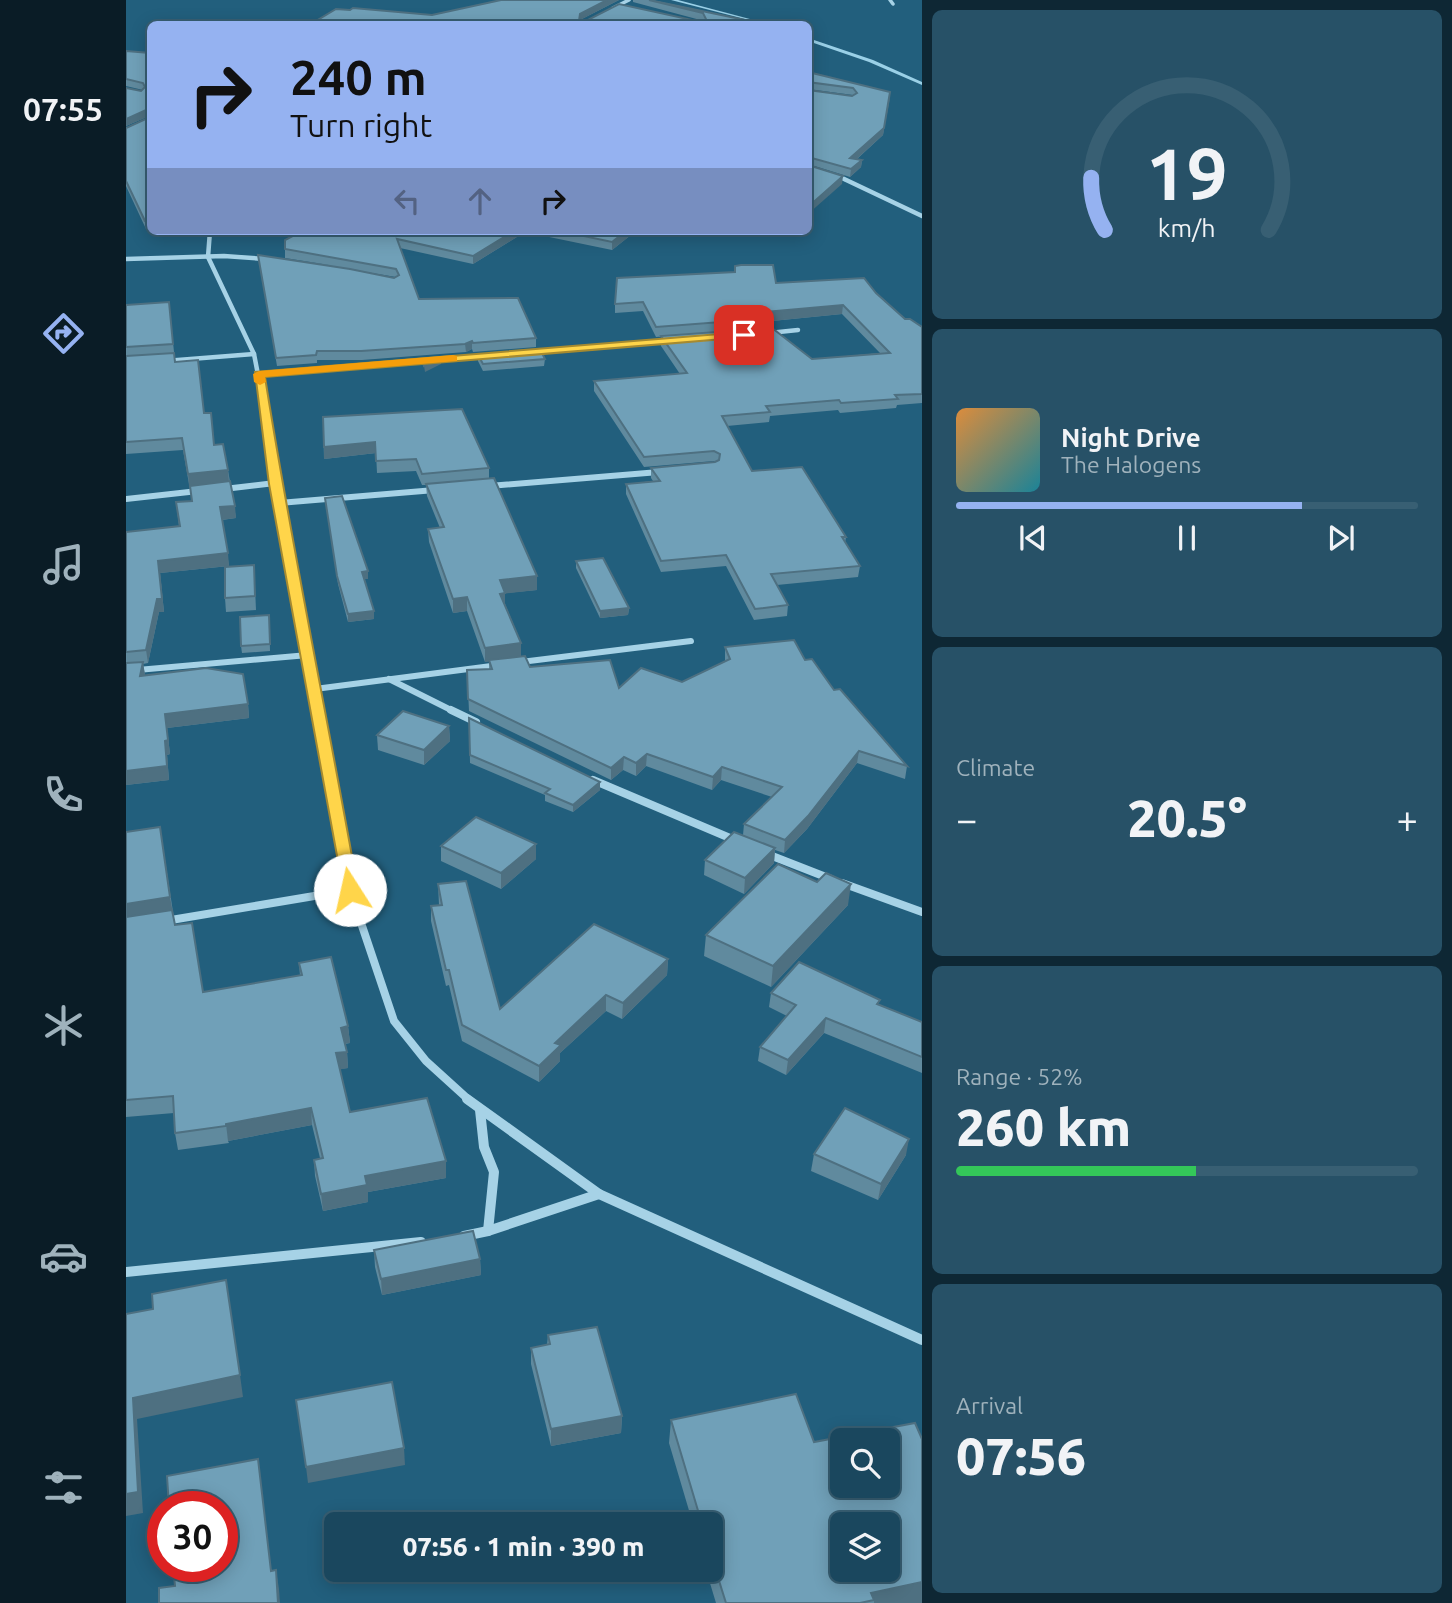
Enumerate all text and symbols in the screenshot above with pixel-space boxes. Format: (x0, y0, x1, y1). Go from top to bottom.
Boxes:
icon: right (175, 49, 266, 140)
text: 240 m (290, 49, 427, 104)
text: 07:55 (23, 91, 103, 127)
text: Turn right (290, 107, 432, 143)
text: 19 (1146, 133, 1228, 215)
icon: left (388, 182, 426, 220)
icon: ahead (461, 182, 499, 220)
icon: right (534, 182, 572, 220)
text: km/h (1158, 214, 1216, 242)
pin (714, 305, 774, 365)
icon: directions (39, 309, 88, 358)
icon: arrive (725, 316, 763, 354)
text: Night Drive (1061, 423, 1201, 452)
text: The Halogens (1061, 452, 1201, 477)
icon: previous (1014, 519, 1052, 557)
icon: pause (1168, 519, 1206, 557)
icon: next (1322, 519, 1360, 557)
icon: music (39, 540, 88, 589)
text: Climate (956, 755, 1035, 780)
icon: phone (39, 770, 88, 819)
text: 20.5° (1127, 789, 1247, 847)
text: − (956, 798, 977, 840)
text: + (1397, 798, 1418, 840)
position arrow (313, 853, 387, 927)
icon: climate (39, 1001, 88, 1050)
text: Range · 52% (956, 1064, 1083, 1089)
text: 260 km (956, 1098, 1131, 1156)
icon: car (39, 1232, 88, 1281)
text: Arrival (956, 1393, 1023, 1418)
text: 07:56 (956, 1427, 1086, 1485)
map controls (830, 1428, 900, 1582)
button: search (830, 1428, 900, 1498)
icon: filters (39, 1463, 88, 1512)
speed limit sign: 30 (147, 1491, 238, 1582)
button: layers (830, 1512, 900, 1582)
text: 07:56 · 1 min · 390 m (403, 1532, 644, 1561)

